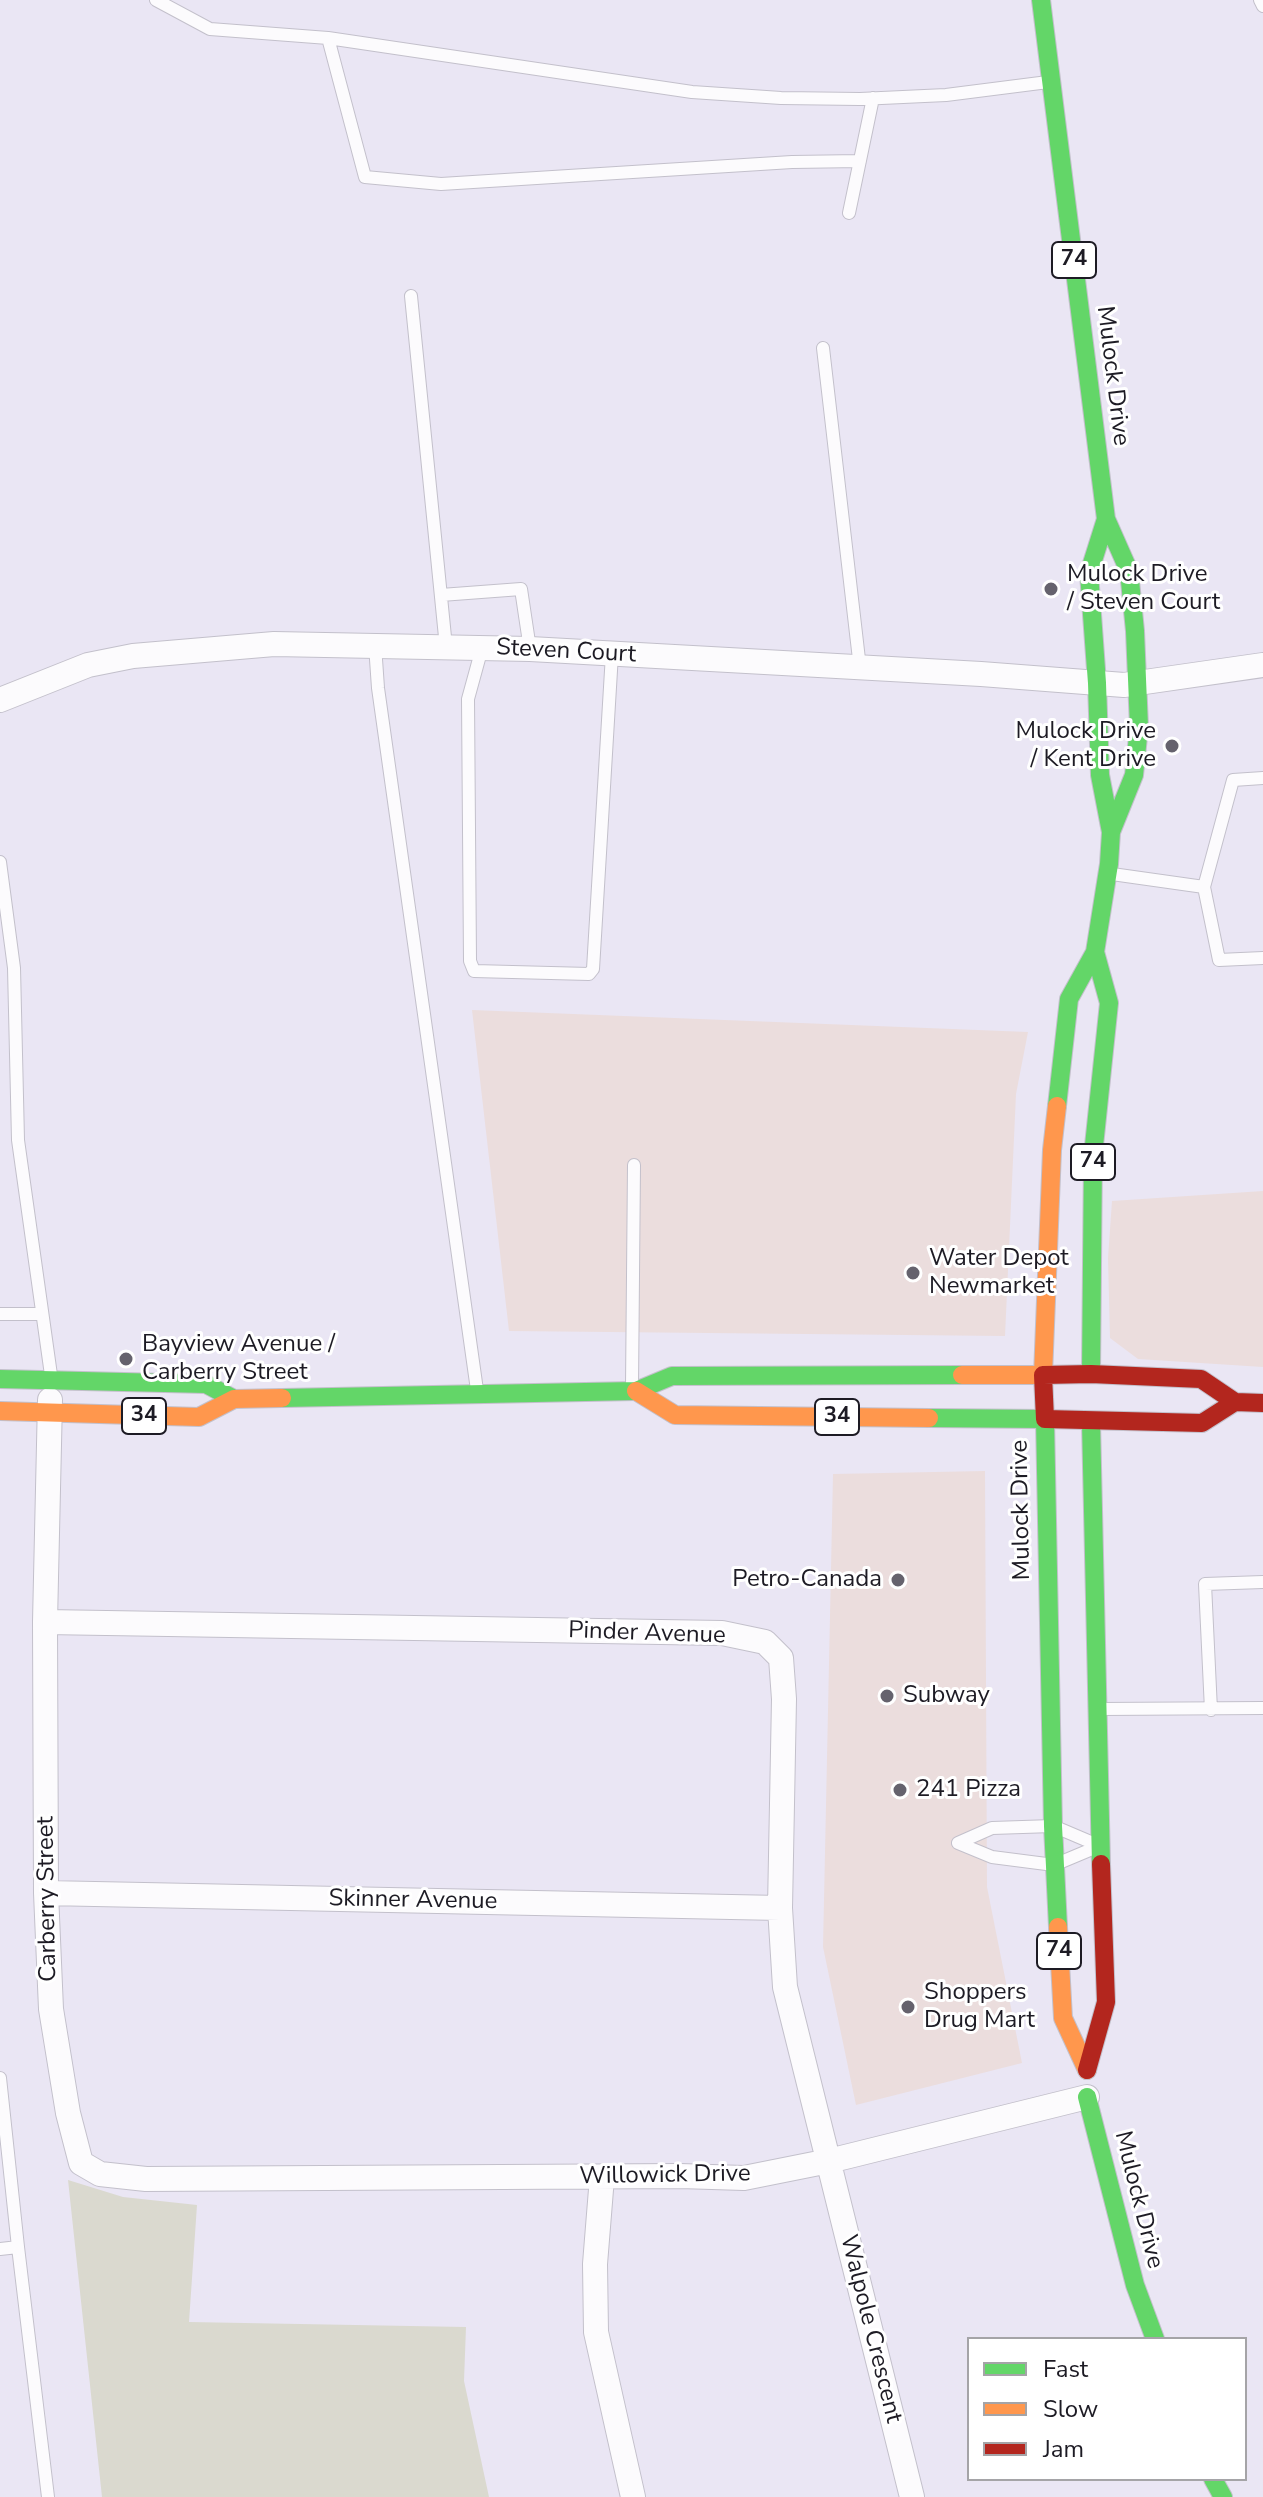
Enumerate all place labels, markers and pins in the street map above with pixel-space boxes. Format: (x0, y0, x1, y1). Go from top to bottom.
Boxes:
place label: Mulock Drive / Steven Court (1067, 561, 1220, 617)
marker: Mulock Drive / Steven Court (1042, 580, 1060, 598)
place label: Mulock Drive / Kent Drive (1015, 718, 1156, 774)
marker: Mulock Drive / Kent Drive (1163, 737, 1181, 755)
place label: Water Depot Newmarket (929, 1245, 1069, 1301)
marker: Water Depot Newmarket (904, 1264, 922, 1282)
place label: Bayview Avenue / Carberry Street (142, 1331, 335, 1387)
marker: Bayview Avenue / Carberry Street (117, 1350, 135, 1368)
place label: Petro-Canada (732, 1566, 882, 1594)
marker: Petro-Canada (889, 1571, 907, 1589)
place label: Subway (903, 1682, 990, 1710)
marker: Subway (878, 1687, 896, 1705)
place label: 241 Pizza (916, 1776, 1021, 1804)
marker: 241 Pizza (891, 1781, 909, 1799)
place label: Shoppers Drug Mart (924, 1979, 1035, 2035)
marker: Shoppers Drug Mart (899, 1998, 917, 2016)

